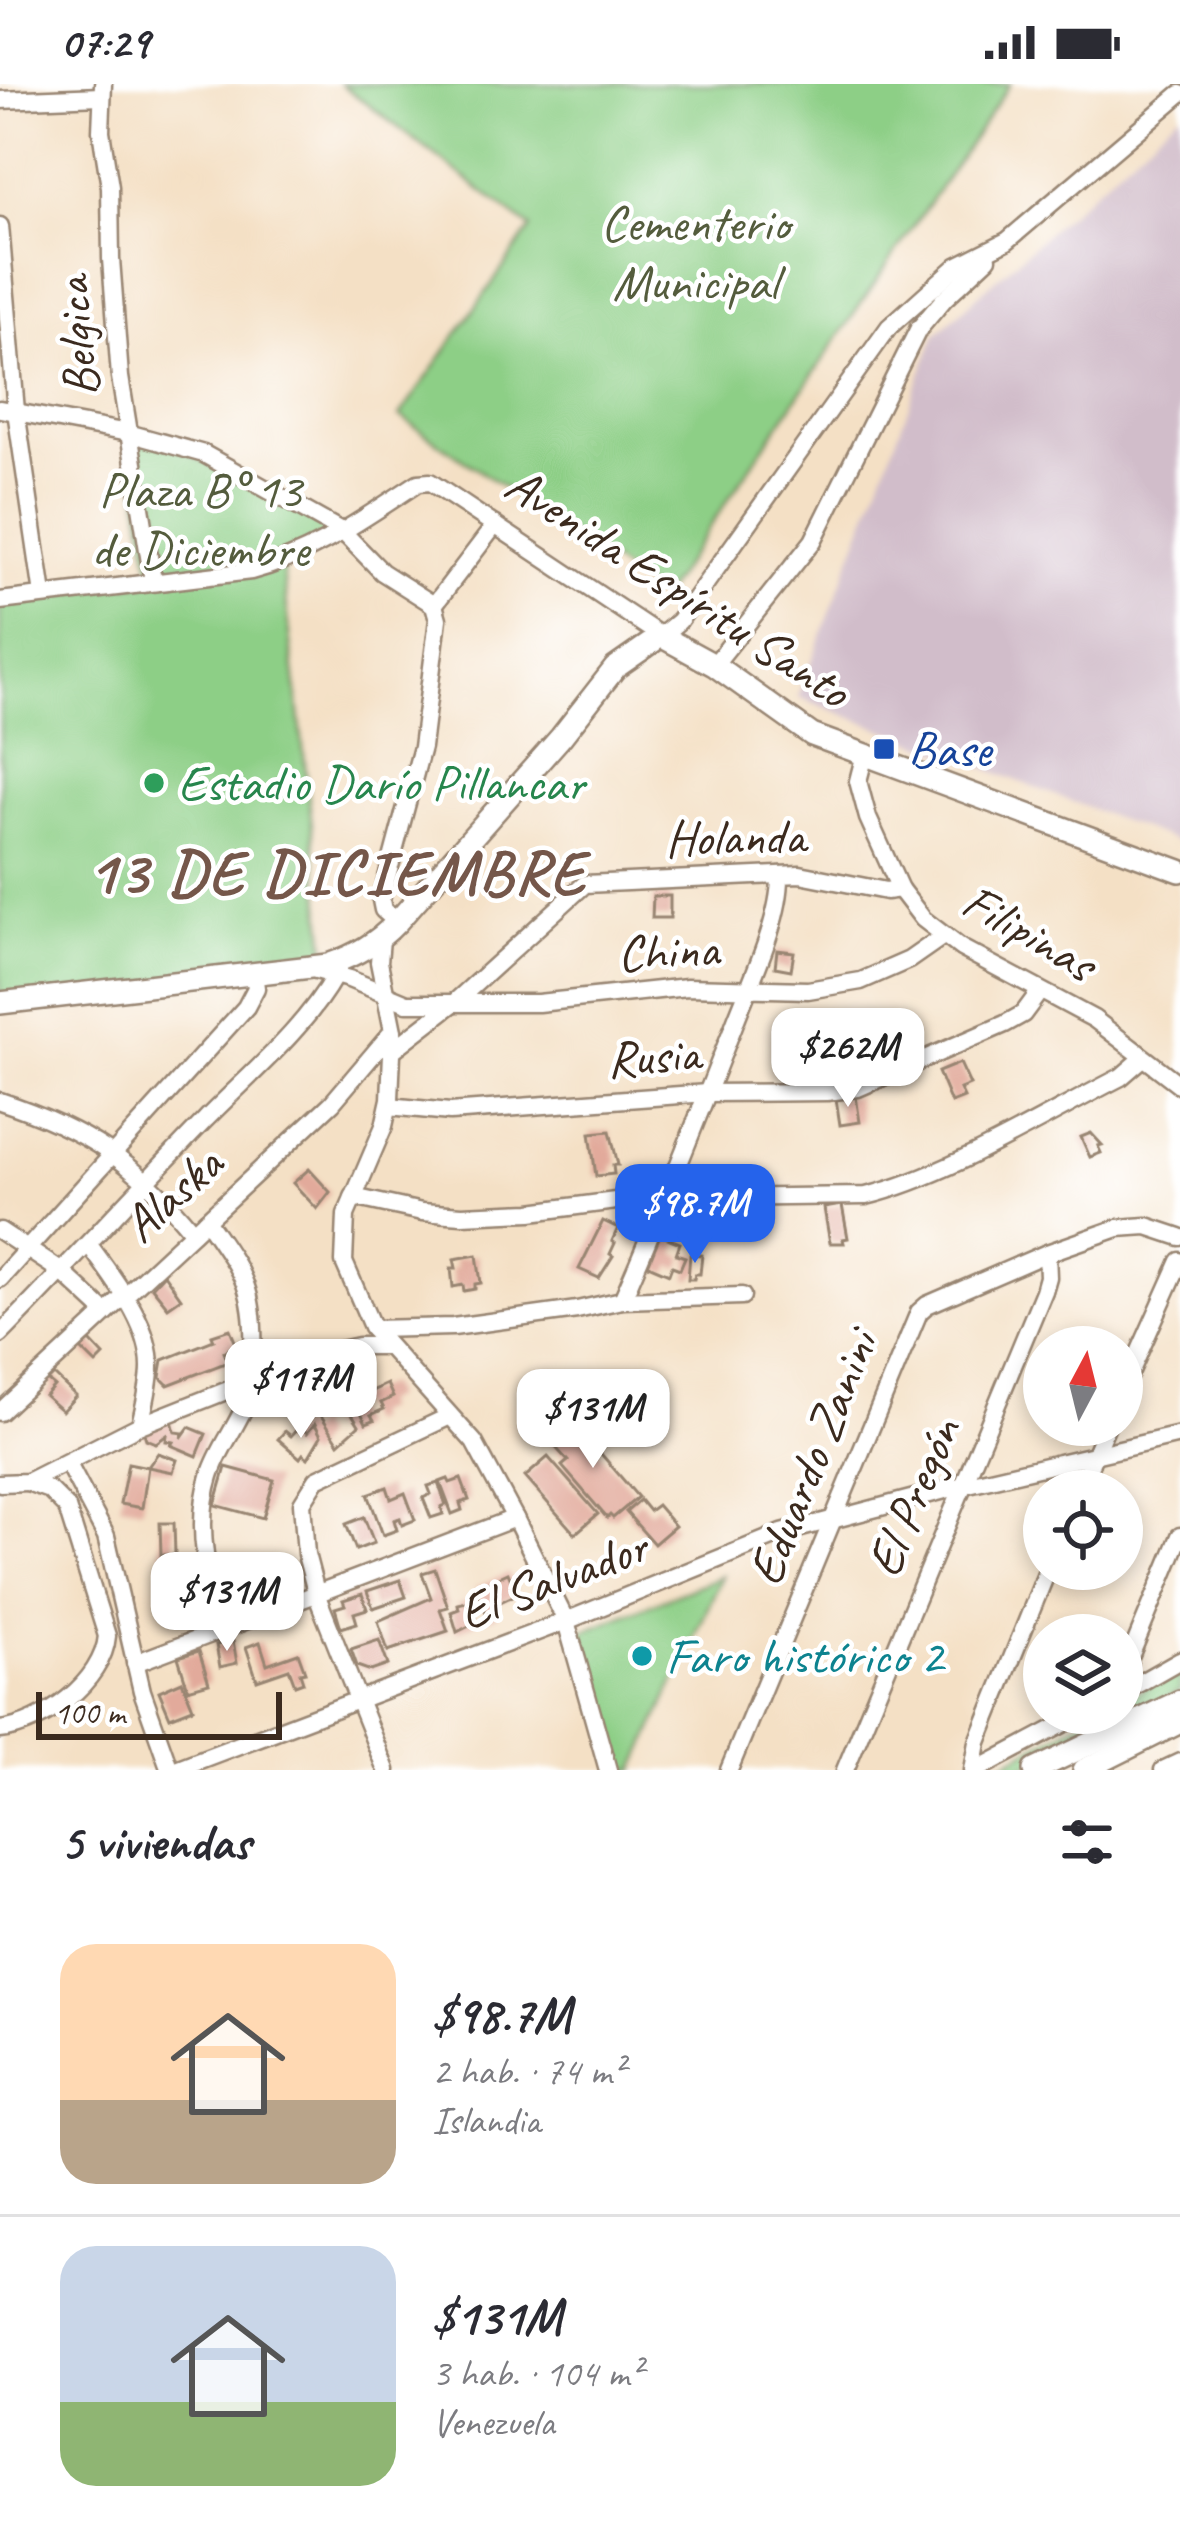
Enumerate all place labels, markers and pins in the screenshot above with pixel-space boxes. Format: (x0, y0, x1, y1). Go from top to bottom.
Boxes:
place label: Base (908, 717, 994, 781)
marker: Base (871, 736, 897, 762)
place label: Estadio Darío Pillancar (178, 751, 588, 815)
marker: Estadio Darío Pillancar (141, 770, 167, 796)
pin: $262M (764, 1008, 932, 1110)
pin: $98.7M (597, 1164, 793, 1266)
pin: $117M (217, 1339, 385, 1441)
pin: $131M (509, 1369, 677, 1471)
pin: $131M (143, 1552, 311, 1654)
place label: Faro histórico 2 (666, 1624, 947, 1688)
marker: Faro histórico 2 (629, 1643, 655, 1669)

